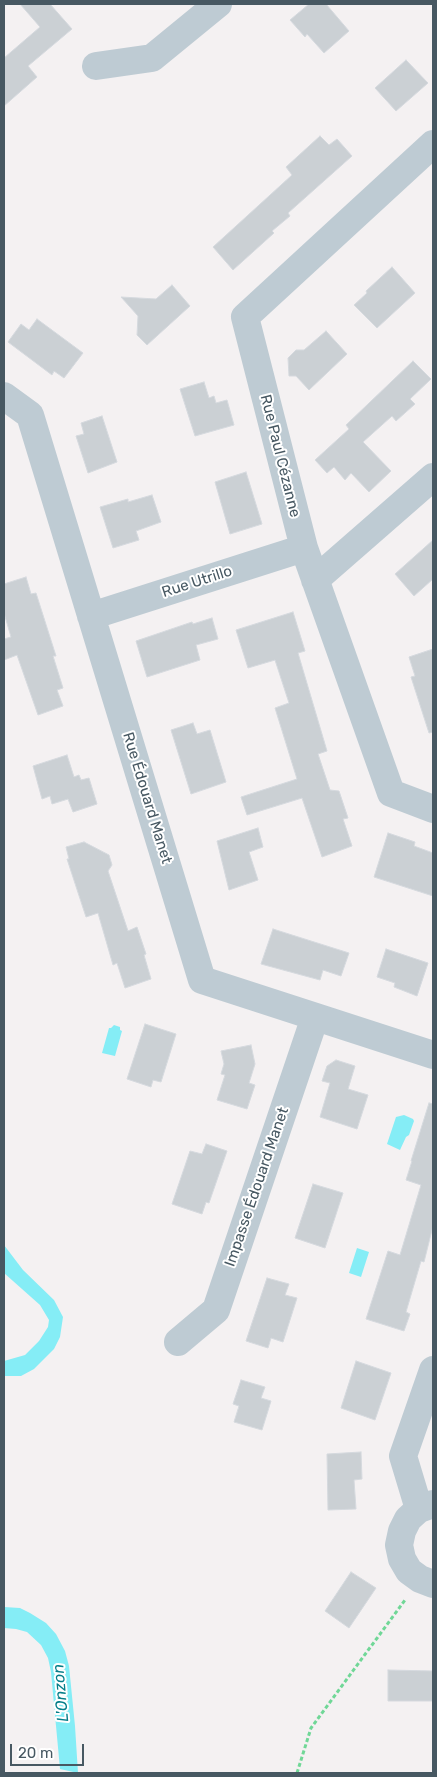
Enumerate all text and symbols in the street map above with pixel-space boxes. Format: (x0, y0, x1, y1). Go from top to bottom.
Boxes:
street label: Rue Paul Cézanne (256, 393, 304, 519)
street label: Rue Utrillo (160, 562, 234, 602)
street label: Rue Édouard Manet (118, 730, 176, 866)
street label: Impasse Édouard Manet (221, 1105, 293, 1269)
water label: L'Onzon (49, 1663, 73, 1723)
scale bar (12, 1734, 86, 1766)
text: 20 m (18, 1744, 53, 1762)

